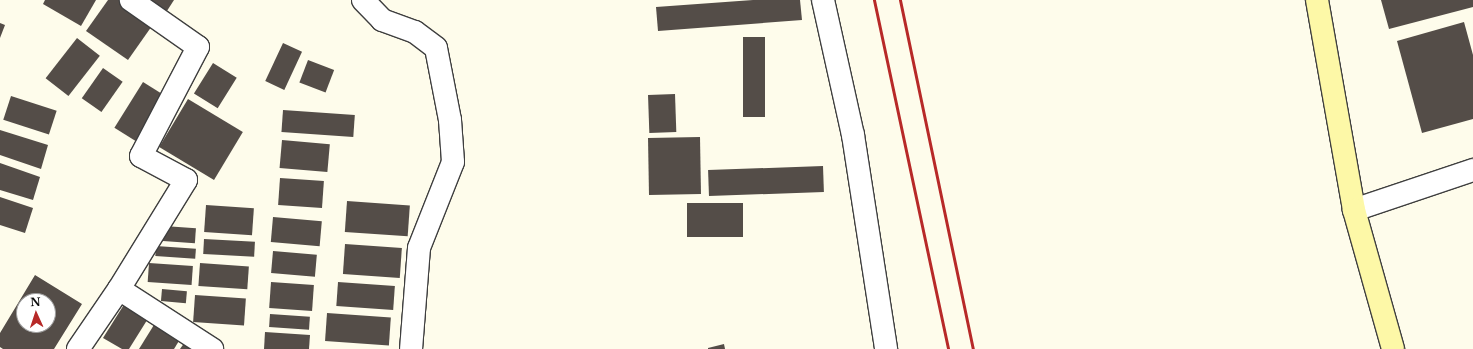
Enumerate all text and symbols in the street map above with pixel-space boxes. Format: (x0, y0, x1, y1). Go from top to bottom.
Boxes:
north arrow (16, 293, 56, 333)
text: N (30, 295, 41, 309)

